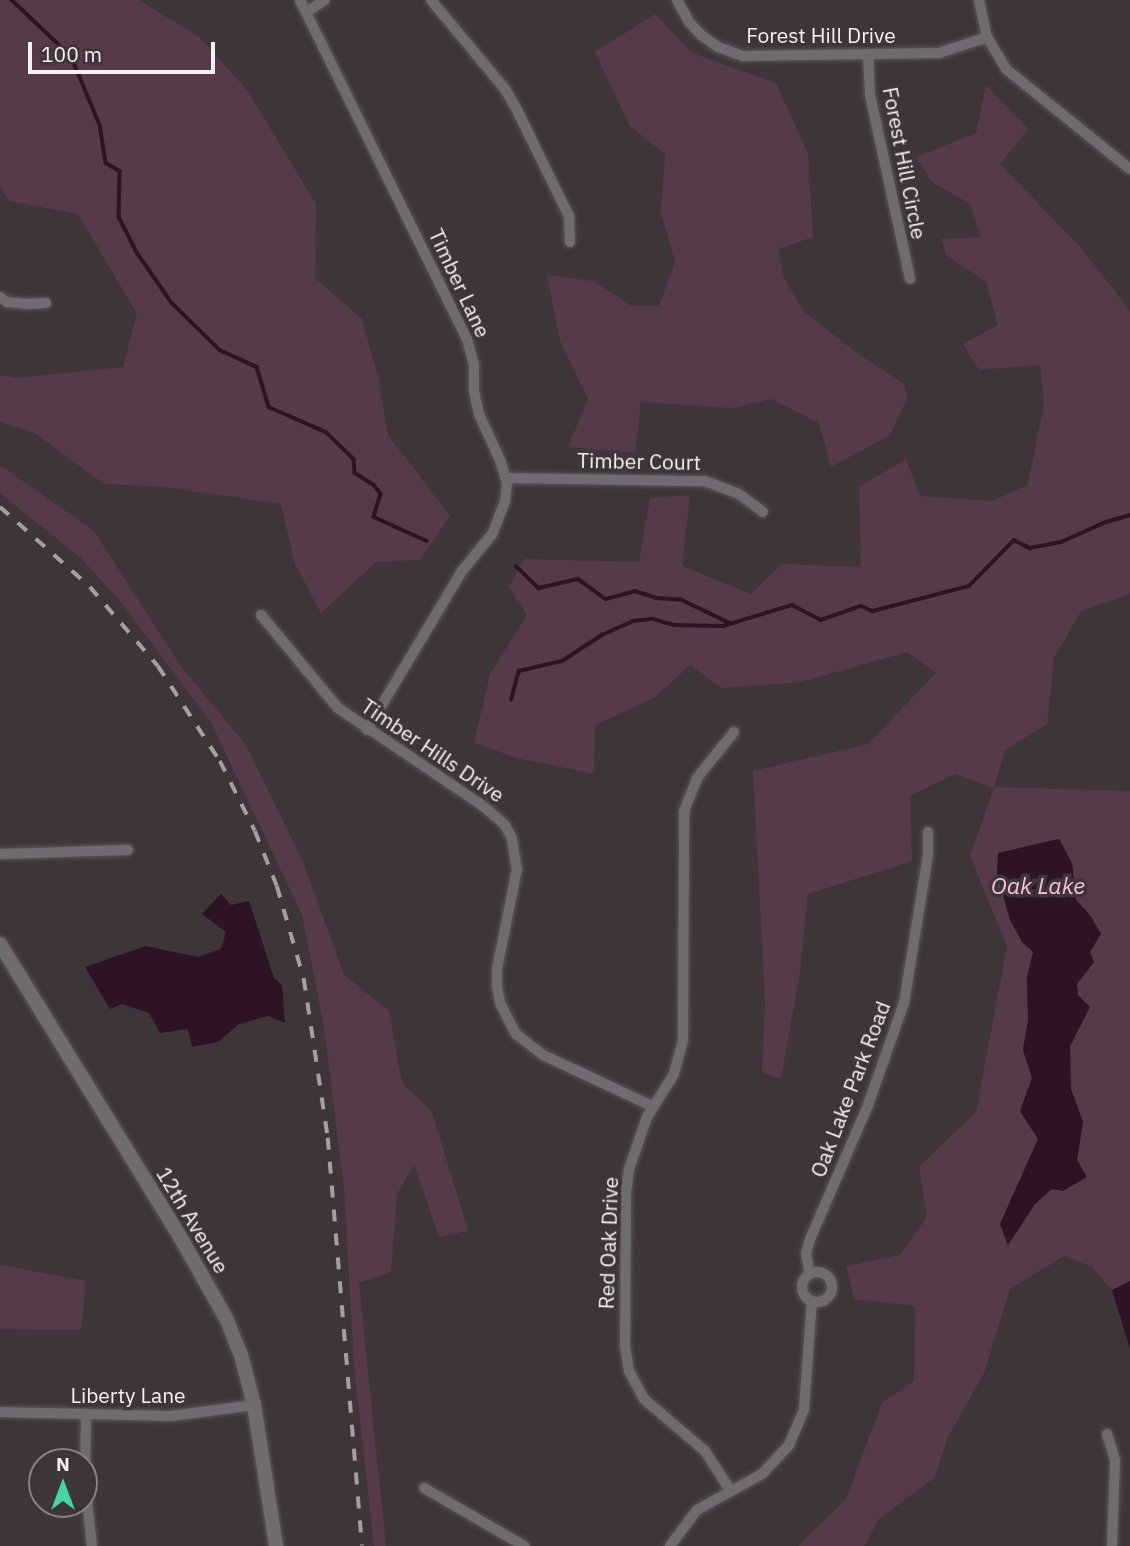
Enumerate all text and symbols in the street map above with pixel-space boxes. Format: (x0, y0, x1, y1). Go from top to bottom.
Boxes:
street label: Forest Hill Drive (746, 22, 896, 48)
scale bar (32, 28, 219, 72)
text: 100 m (41, 40, 102, 68)
street label: Forest Hill Circle (878, 85, 932, 241)
street label: Timber Lane (424, 225, 496, 341)
street label: Timber Court (577, 447, 701, 475)
street label: Timber Hills Drive (357, 693, 509, 807)
water label: Oak Lake (991, 871, 1085, 899)
street label: Oak Lake Park Road (805, 997, 895, 1181)
street label: 12th Avenue (151, 1162, 235, 1278)
street label: Red Oak Drive (593, 1176, 623, 1310)
street label: Liberty Lane (70, 1382, 186, 1408)
north arrow (28, 1448, 98, 1518)
text: N (56, 1452, 70, 1476)

